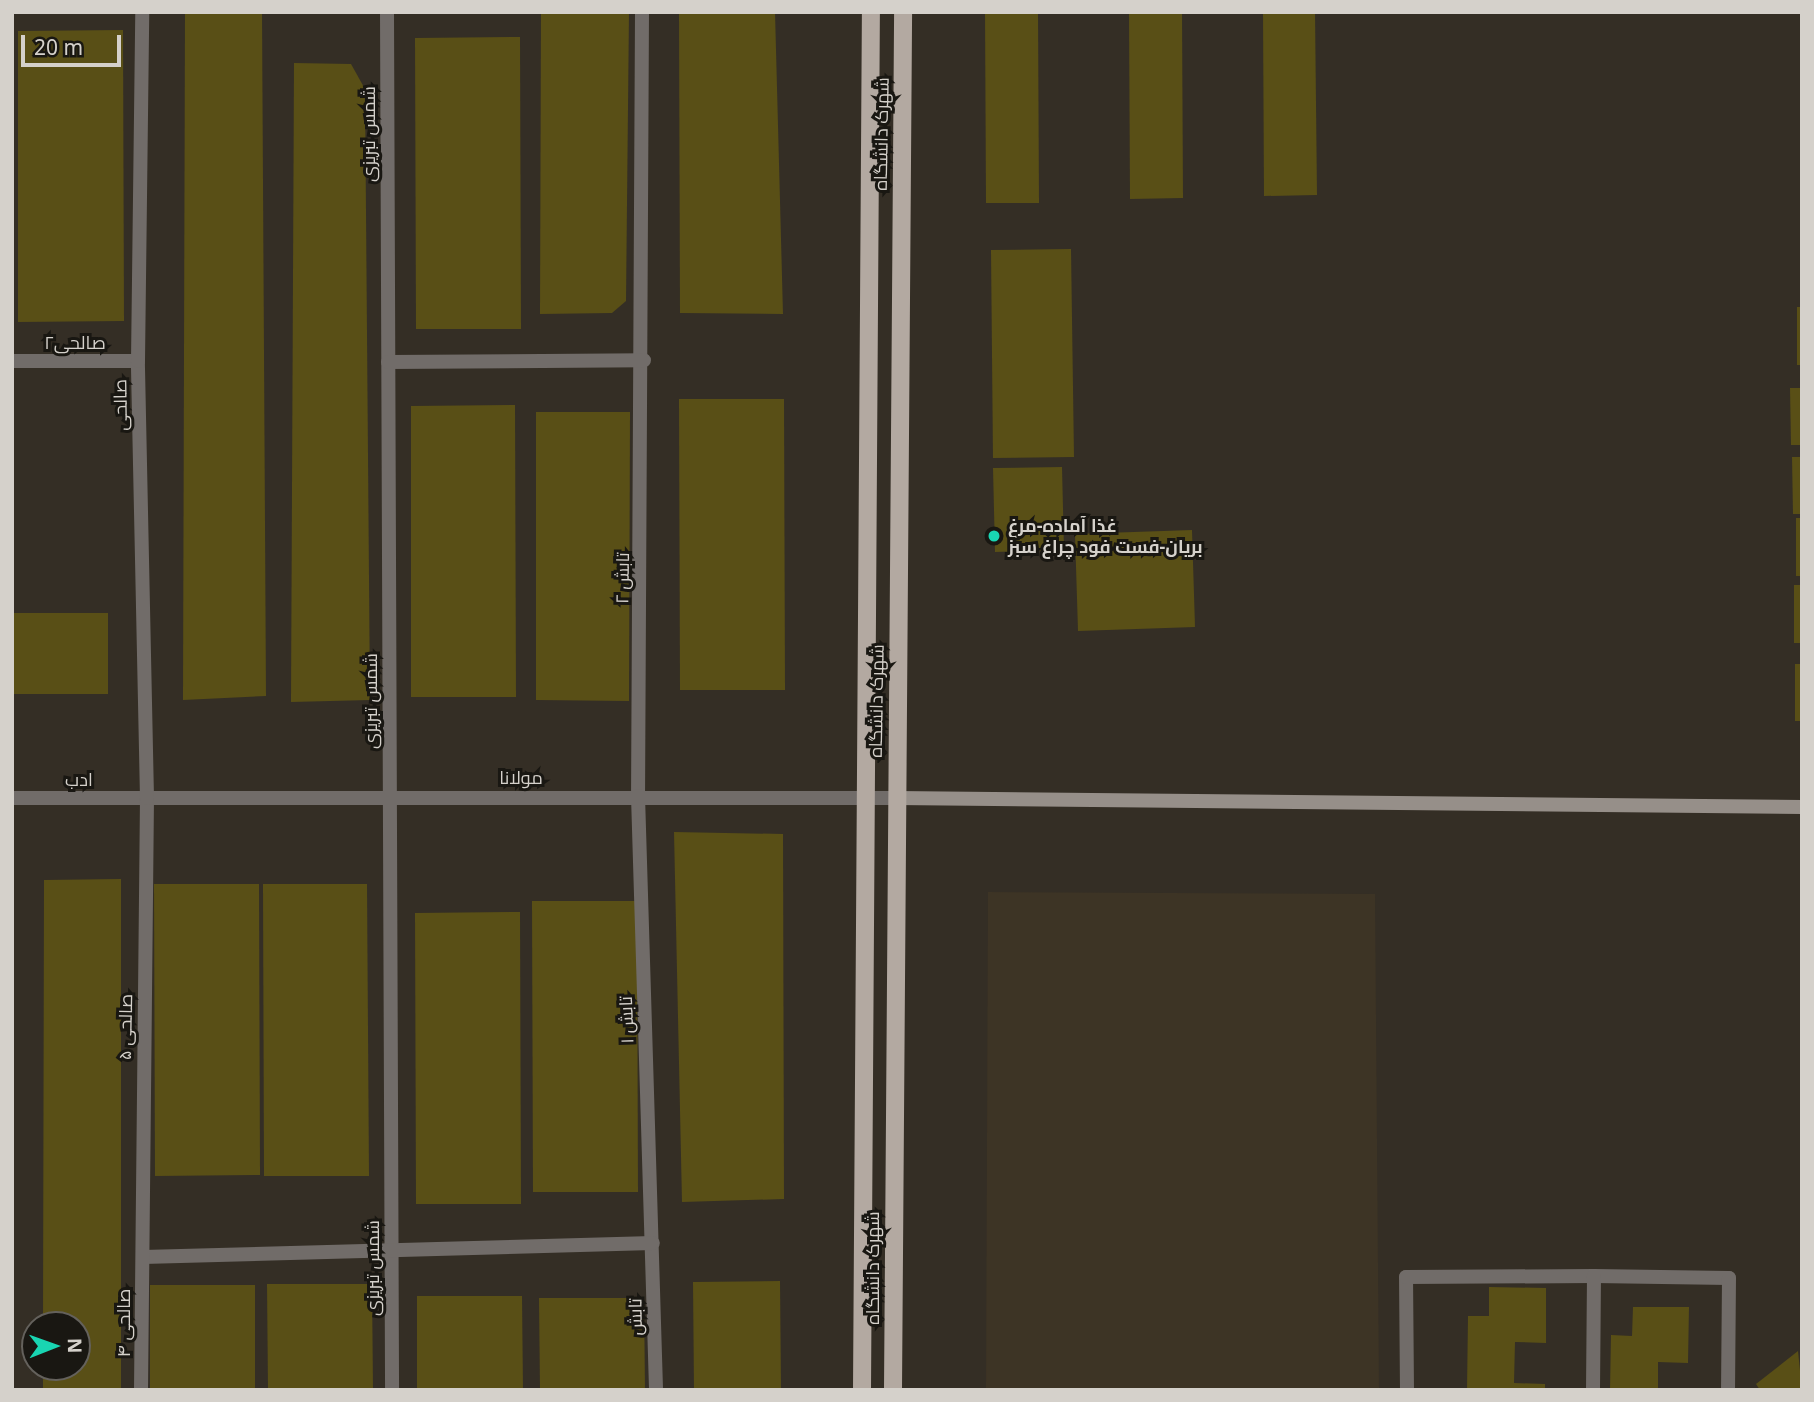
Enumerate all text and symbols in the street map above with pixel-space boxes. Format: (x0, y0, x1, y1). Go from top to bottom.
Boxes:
scale bar (24, 21, 124, 65)
text: 20 m (34, 33, 83, 61)
street label: شهرک دانشگاه (869, 77, 893, 191)
street label: شمس تبریزی (357, 86, 379, 182)
street label: صالحی۲ (44, 331, 106, 353)
street label: صالحی (109, 379, 131, 431)
place label: غذا آماده-مرغ بریان-فست فود چراغ سبز (1008, 515, 1203, 558)
marker: غذا آماده-مرغ بریان-فست فود چراغ سبز (986, 528, 1002, 544)
street label: تابش ۲ (611, 552, 633, 604)
street label: شهرک دانشگاه (864, 644, 888, 758)
street label: شمس تبریزی (359, 653, 381, 749)
street label: مولانا (499, 766, 543, 788)
street label: ادب (65, 768, 93, 790)
street label: صالحی ۵ (114, 994, 136, 1060)
street label: تابش ۱ (614, 996, 638, 1044)
street label: شهرک دانشگاه (861, 1211, 883, 1325)
street label: شمس تبریزی (361, 1220, 383, 1316)
street label: صالحی ۴ (112, 1289, 134, 1357)
street label: تابش (624, 1298, 646, 1336)
north arrow (21, 1311, 91, 1381)
text: N (62, 1338, 88, 1354)

